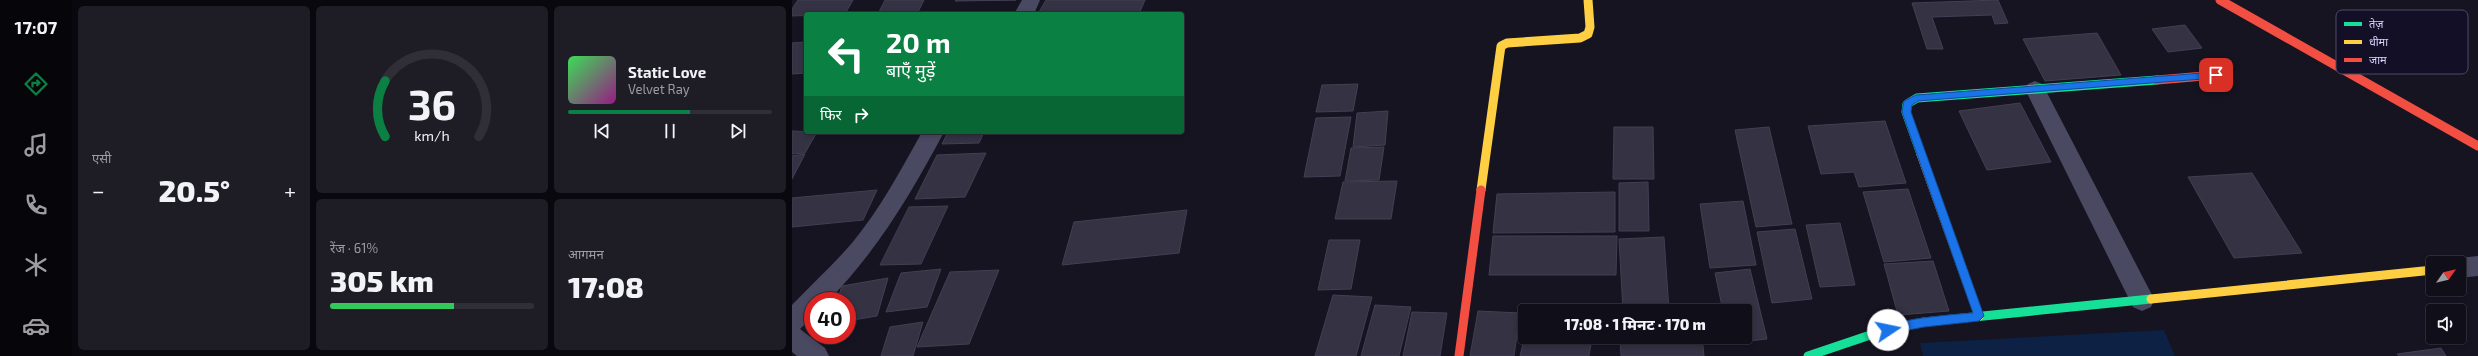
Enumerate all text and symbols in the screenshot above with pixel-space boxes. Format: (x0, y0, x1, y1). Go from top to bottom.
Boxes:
legend (2336, 10, 2468, 74)
text: 17:07 (15, 16, 57, 38)
text: तेज़ (2369, 17, 2384, 30)
text: 20 m (886, 25, 951, 59)
icon: left (820, 28, 872, 80)
text: धीमा (2369, 35, 2388, 48)
text: जाम (2369, 53, 2387, 66)
pin (2199, 58, 2233, 92)
text: बाएँ मुड़ें (886, 59, 935, 81)
text: Static Love (628, 63, 706, 81)
icon: arrive (2205, 64, 2227, 86)
icon: directions (22, 70, 50, 98)
text: 36 (408, 78, 456, 128)
text: Velvet Ray (628, 81, 690, 97)
icon: right (850, 104, 872, 126)
text: फिर (820, 105, 842, 123)
icon: previous (591, 120, 613, 142)
icon: pause (659, 120, 681, 142)
icon: next (727, 120, 749, 142)
text: km/h (414, 127, 450, 144)
icon: music (22, 131, 50, 159)
text: एसी (92, 150, 111, 166)
text: 20.5° (159, 172, 230, 208)
text: − (92, 177, 105, 203)
text: + (284, 177, 296, 203)
icon: phone (22, 191, 50, 219)
text: रेंज · 61% (330, 240, 378, 256)
text: आगमन (568, 246, 604, 262)
icon: climate (22, 251, 50, 279)
north arrow (2426, 256, 2466, 296)
map controls (2426, 256, 2466, 344)
text: 305 km (330, 262, 434, 298)
text: 17:08 (568, 268, 644, 304)
speed limit sign: 40 (804, 292, 856, 344)
button: sound (2426, 304, 2466, 344)
position arrow (1867, 309, 1909, 351)
icon: car (22, 312, 50, 340)
text: 17:08 · 1 मिनट · 170 m (1564, 315, 1706, 333)

